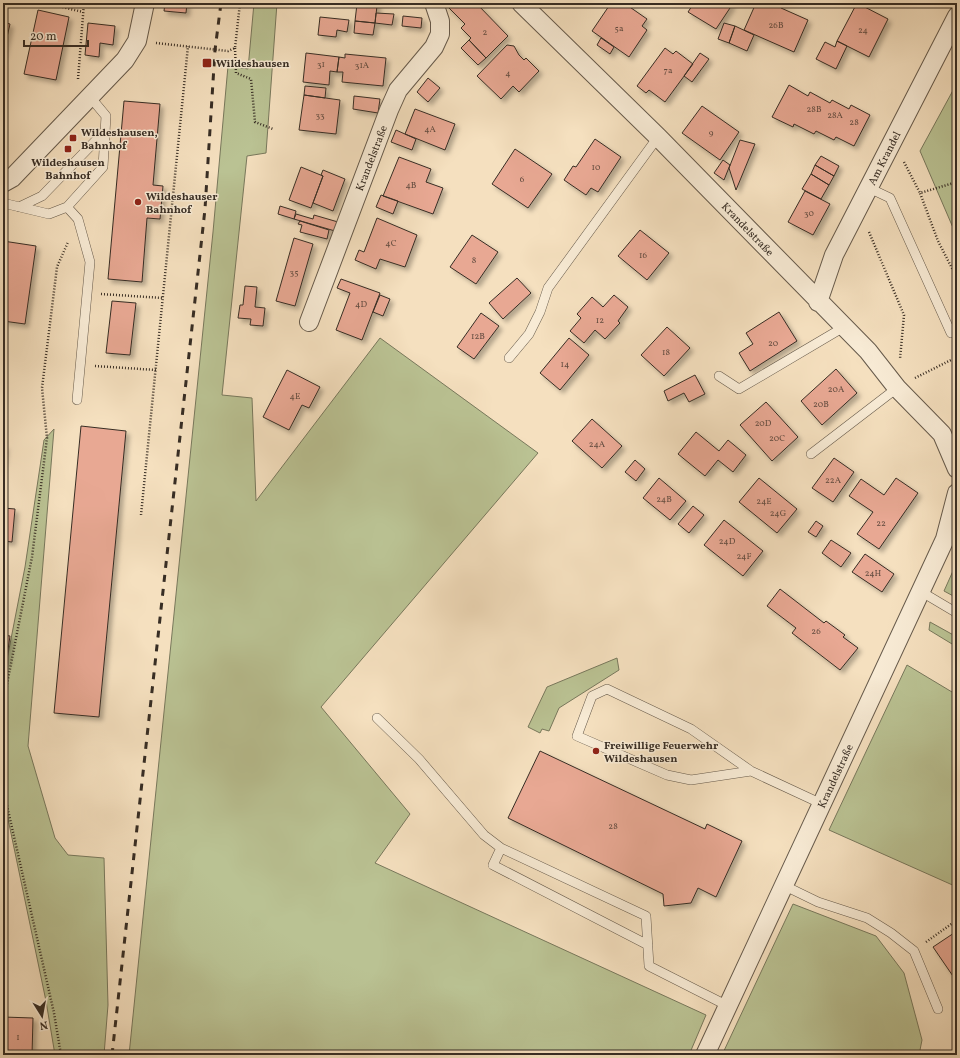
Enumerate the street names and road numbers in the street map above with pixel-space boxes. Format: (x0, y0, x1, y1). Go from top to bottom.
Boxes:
street label: Krandelstraße (353, 124, 392, 194)
street label: Am Krandel (865, 129, 905, 188)
street label: Krandelstraße (717, 200, 776, 260)
street label: Krandelstraße (815, 742, 858, 811)

